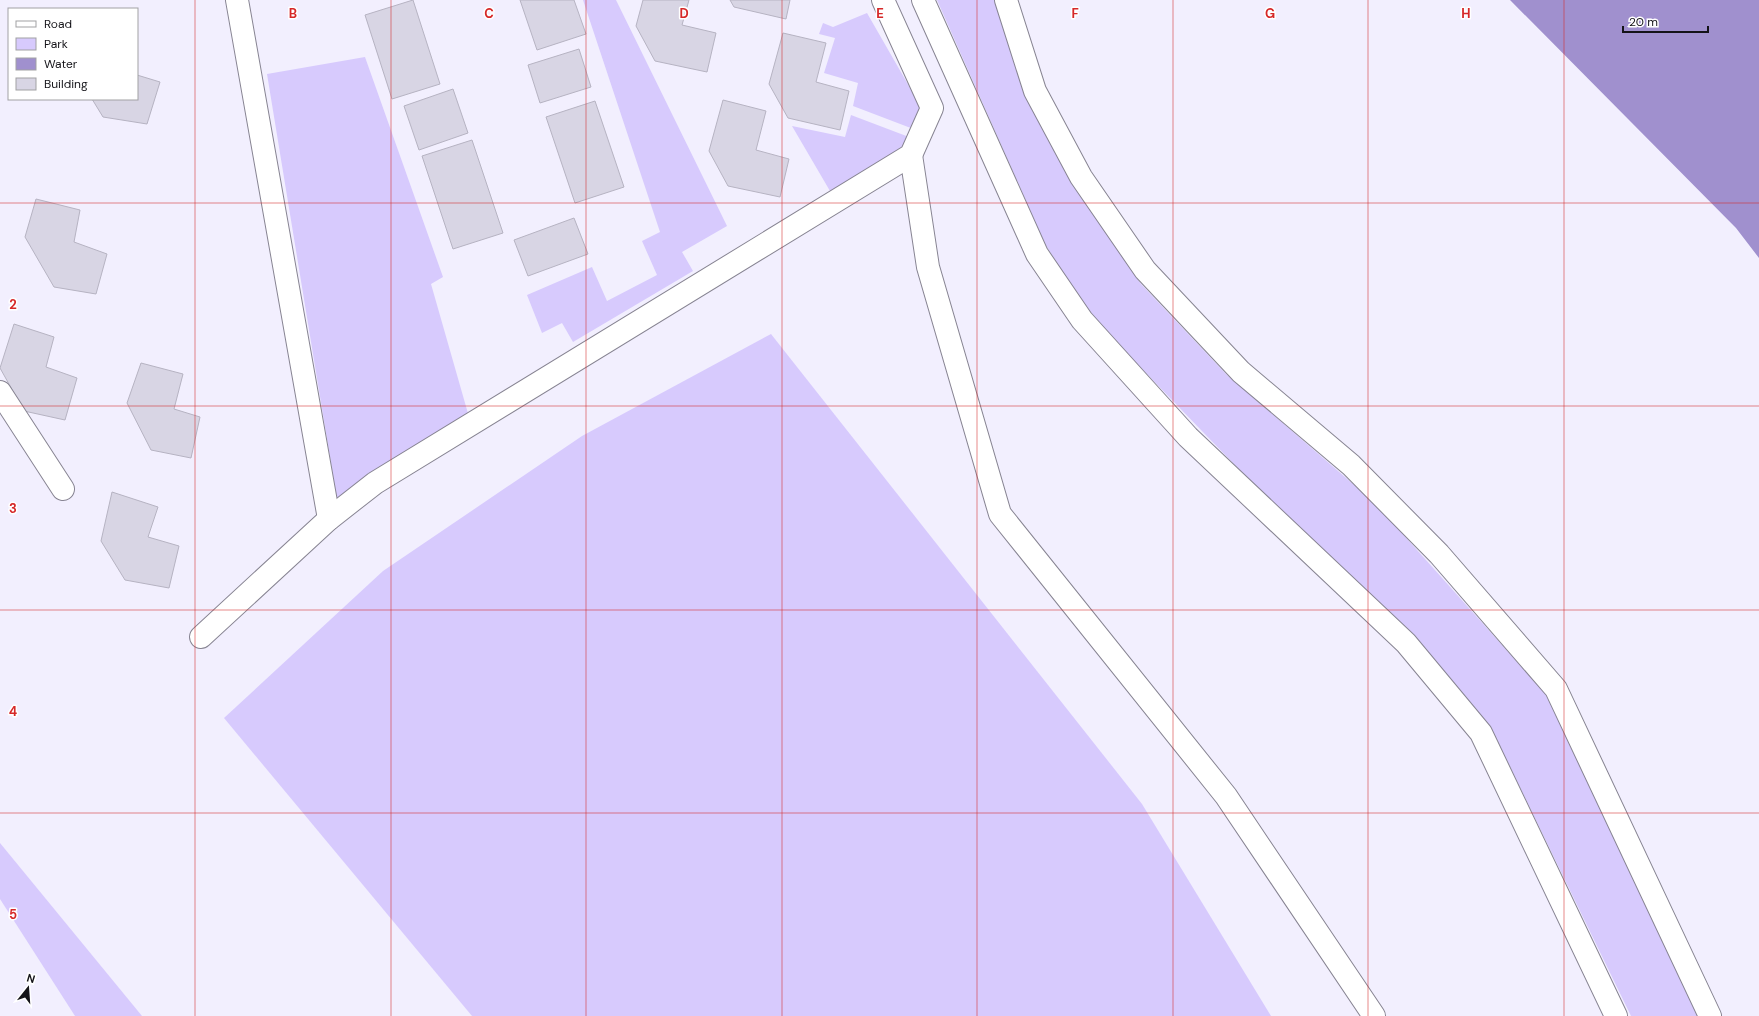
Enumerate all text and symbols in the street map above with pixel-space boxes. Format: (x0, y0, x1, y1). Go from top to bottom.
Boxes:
text: B (289, 5, 297, 22)
text: C (484, 5, 494, 22)
text: D (679, 5, 689, 22)
text: E (876, 5, 884, 22)
text: F (1071, 5, 1079, 22)
text: G (1265, 5, 1275, 22)
text: H (1461, 5, 1471, 22)
legend (8, 8, 138, 100)
scale bar (1623, 8, 1708, 34)
text: 20 m (1629, 14, 1658, 30)
text: Road (44, 16, 72, 32)
text: Park (44, 36, 68, 52)
text: Water (44, 56, 78, 72)
text: Building (44, 76, 88, 92)
text: 2 (9, 296, 17, 313)
text: 3 (9, 500, 17, 517)
text: 4 (9, 703, 17, 720)
text: 5 (9, 906, 17, 923)
north arrow (8, 968, 48, 1008)
text: N (25, 971, 37, 986)

